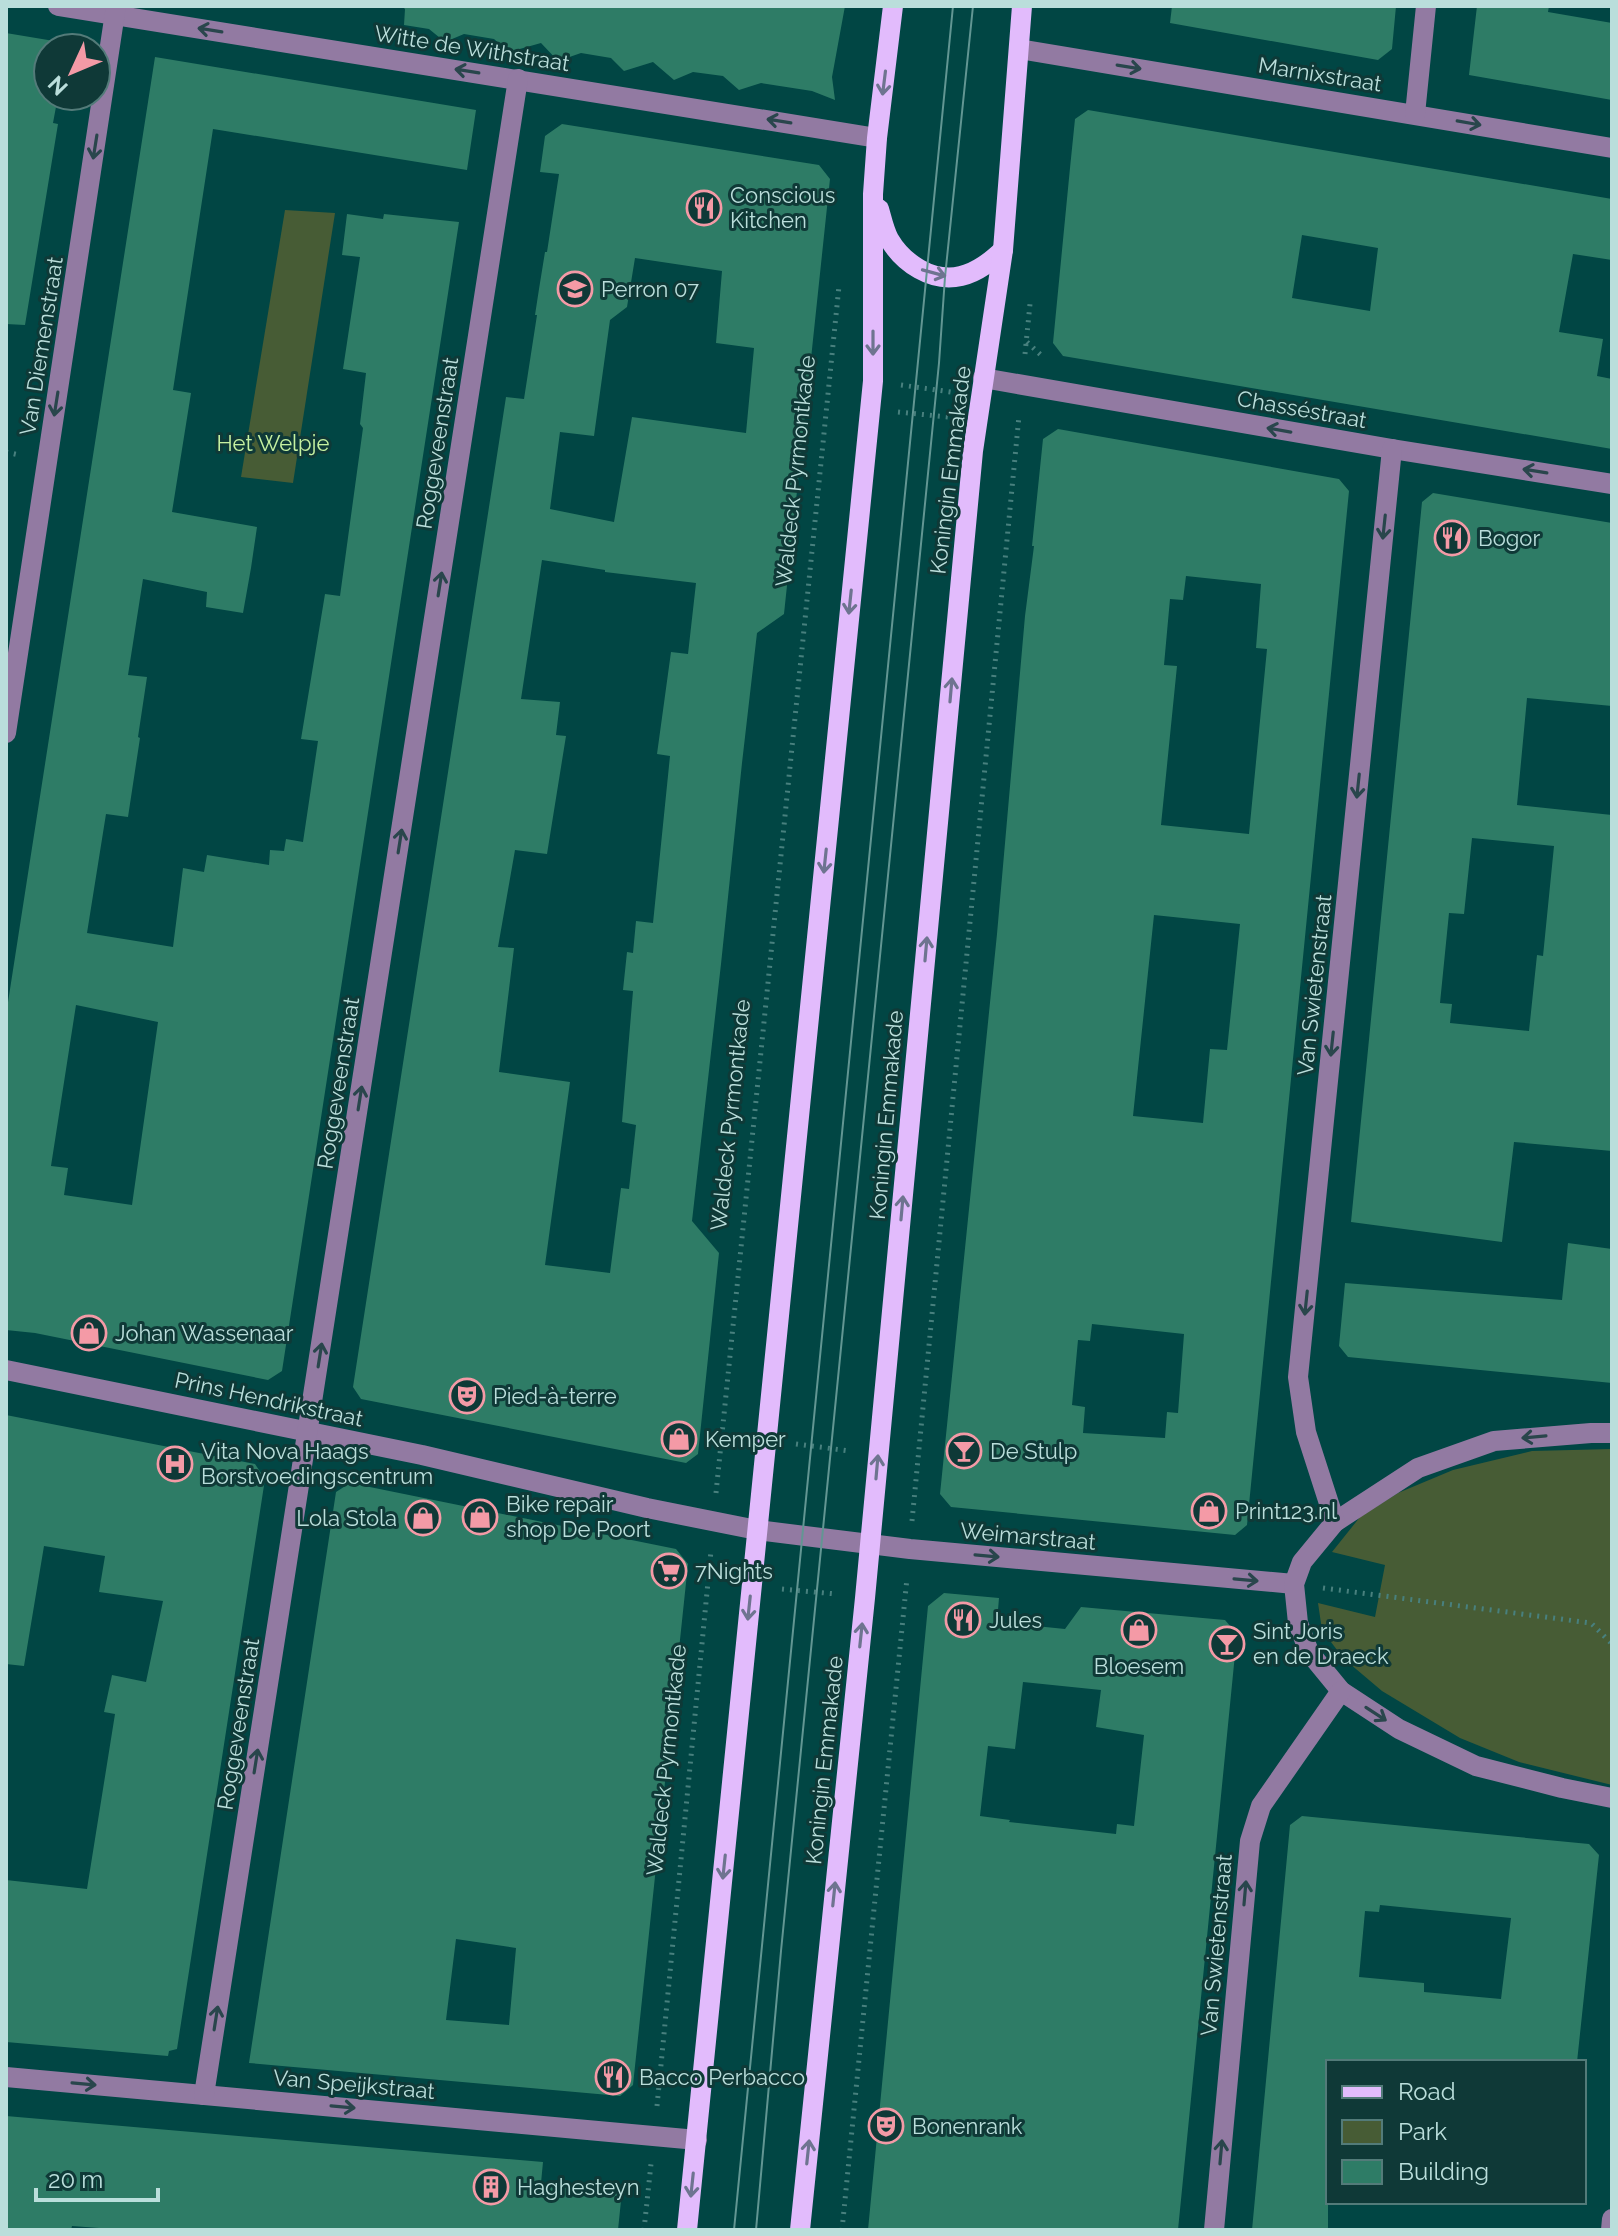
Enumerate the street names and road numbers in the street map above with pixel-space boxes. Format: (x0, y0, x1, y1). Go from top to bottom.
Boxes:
street label: Witte de Withstraat (373, 20, 572, 76)
street label: Marnixstraat (1256, 51, 1384, 97)
street label: Van Diemenstraat (14, 254, 68, 437)
street label: Waldeck Pyrmontkade (770, 354, 820, 588)
street label: Roggeveenstraat (411, 355, 464, 531)
street label: Koningin Emmakade (924, 364, 976, 576)
street label: Chasséstraat (1235, 385, 1369, 433)
street label: Van Swietenstraat (1292, 892, 1337, 1077)
street label: Roggeveenstraat (312, 995, 365, 1171)
street label: Waldeck Pyrmontkade (705, 998, 755, 1232)
street label: Koningin Emmakade (864, 1009, 908, 1221)
street label: Prins Hendrikstraat (172, 1366, 366, 1432)
street label: Weimarstraat (959, 1517, 1098, 1555)
street label: Roggeveenstraat (212, 1636, 265, 1812)
street label: Waldeck Pyrmontkade (641, 1643, 691, 1877)
street label: Koningin Emmakade (800, 1654, 848, 1866)
street label: Van Swietenstraat (1195, 1852, 1237, 2037)
street label: Van Speijkstraat (272, 2064, 437, 2104)

